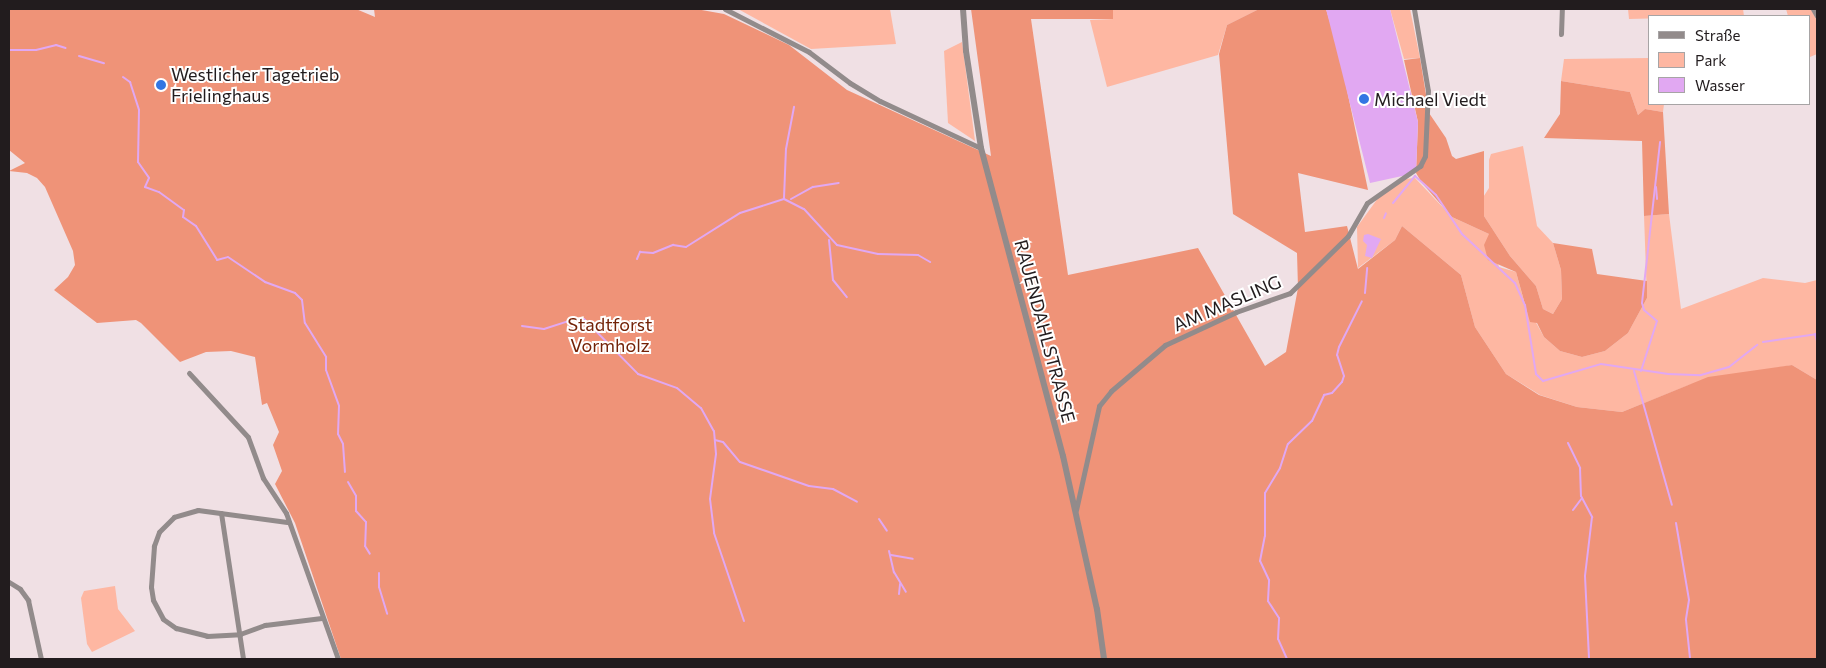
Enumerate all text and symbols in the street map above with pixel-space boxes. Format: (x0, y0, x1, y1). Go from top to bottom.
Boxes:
legend (1648, 15, 1811, 105)
text: Straße (1695, 26, 1741, 44)
text: Park (1695, 51, 1726, 69)
place label: Westlicher Tagetrieb Frielinghaus (171, 64, 339, 106)
text: Wasser (1695, 76, 1745, 94)
marker: Westlicher Tagetrieb Frielinghaus (155, 79, 167, 91)
place label: Michael Viedt (1374, 88, 1486, 110)
marker: Michael Viedt (1358, 93, 1370, 105)
street label: RAUENDAHLSTRASSE (1010, 237, 1080, 425)
street label: AM MASLING (1170, 271, 1284, 335)
park label: Stadtforst Vormholz (568, 314, 652, 356)

